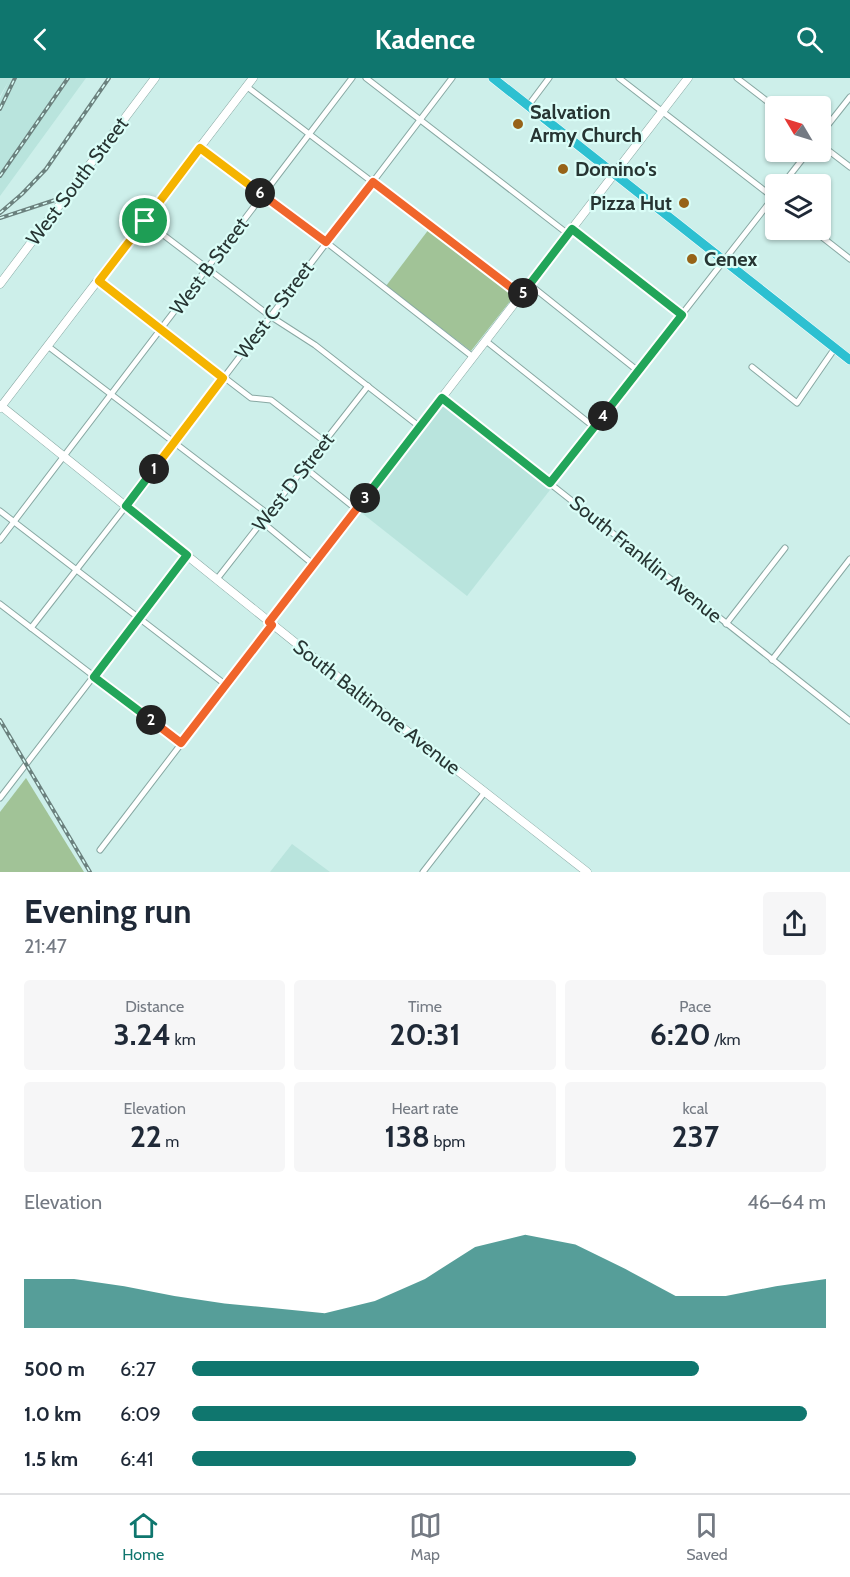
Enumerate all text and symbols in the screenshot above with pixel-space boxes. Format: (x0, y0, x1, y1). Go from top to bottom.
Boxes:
icon: back (24, 23, 57, 56)
text: Kadence (375, 23, 475, 56)
icon: search (793, 23, 826, 56)
north arrow (765, 96, 831, 162)
map controls (765, 96, 831, 240)
place label: Salvation Army Church (530, 100, 642, 147)
street label: West South Street (21, 112, 133, 250)
marker: Salvation Army Church (511, 117, 525, 131)
place label: Domino's (575, 157, 657, 181)
marker: Domino's (556, 162, 570, 176)
button: layers (765, 174, 831, 240)
pin: 6 (245, 178, 275, 208)
text: 6 (256, 183, 265, 202)
place label: Pizza Hut (590, 191, 672, 215)
pin (119, 195, 170, 246)
marker: Pizza Hut (677, 196, 691, 210)
icon: arrive (128, 204, 161, 237)
street label: West B Street (165, 212, 254, 319)
place label: Cenex (704, 247, 758, 271)
marker: Cenex (685, 252, 699, 266)
street label: West C Street (229, 256, 319, 364)
pin: 5 (508, 278, 538, 308)
text: 5 (519, 283, 527, 302)
pin: 4 (588, 401, 618, 431)
text: 4 (598, 406, 608, 425)
street label: West D Street (247, 428, 339, 536)
pin: 1 (139, 454, 169, 484)
text: 1 (151, 459, 157, 478)
pin: 3 (350, 483, 380, 513)
text: 3 (361, 488, 369, 507)
street label: South Franklin Avenue (565, 490, 727, 628)
street label: South Baltimore Avenue (289, 634, 465, 780)
pin: 2 (136, 705, 166, 735)
text: 2 (147, 710, 155, 729)
text: Evening run (24, 891, 191, 931)
button: share (763, 892, 826, 955)
text: 21:47 (24, 934, 67, 958)
text: Distance (125, 997, 184, 1016)
text: Time (408, 997, 442, 1016)
text: Pace (679, 997, 711, 1016)
text: 3.24 (114, 1016, 171, 1053)
text: 20:31 (390, 1016, 460, 1053)
text: 6:20 (650, 1016, 711, 1053)
text: km (171, 1030, 196, 1049)
text: /km (711, 1030, 741, 1049)
text: Elevation (123, 1099, 186, 1118)
text: Heart rate (392, 1099, 458, 1118)
text: kcal (683, 1099, 708, 1118)
text: 22 (130, 1118, 162, 1155)
text: 138 (385, 1118, 430, 1155)
text: 237 (672, 1118, 719, 1155)
text: m (162, 1132, 179, 1151)
text: bpm (430, 1132, 465, 1151)
text: Elevation (24, 1190, 102, 1214)
text: 46–64 m (747, 1190, 826, 1214)
text: 500 m (24, 1357, 85, 1381)
text: 6:27 (120, 1357, 156, 1381)
text: 1.0 km (24, 1402, 81, 1426)
text: 6:09 (120, 1402, 161, 1426)
text: 1.5 km (24, 1447, 78, 1471)
text: 6:41 (120, 1447, 154, 1471)
tab: Home (122, 1509, 164, 1564)
tab: Map (409, 1509, 442, 1564)
tab: Saved (686, 1509, 728, 1564)

